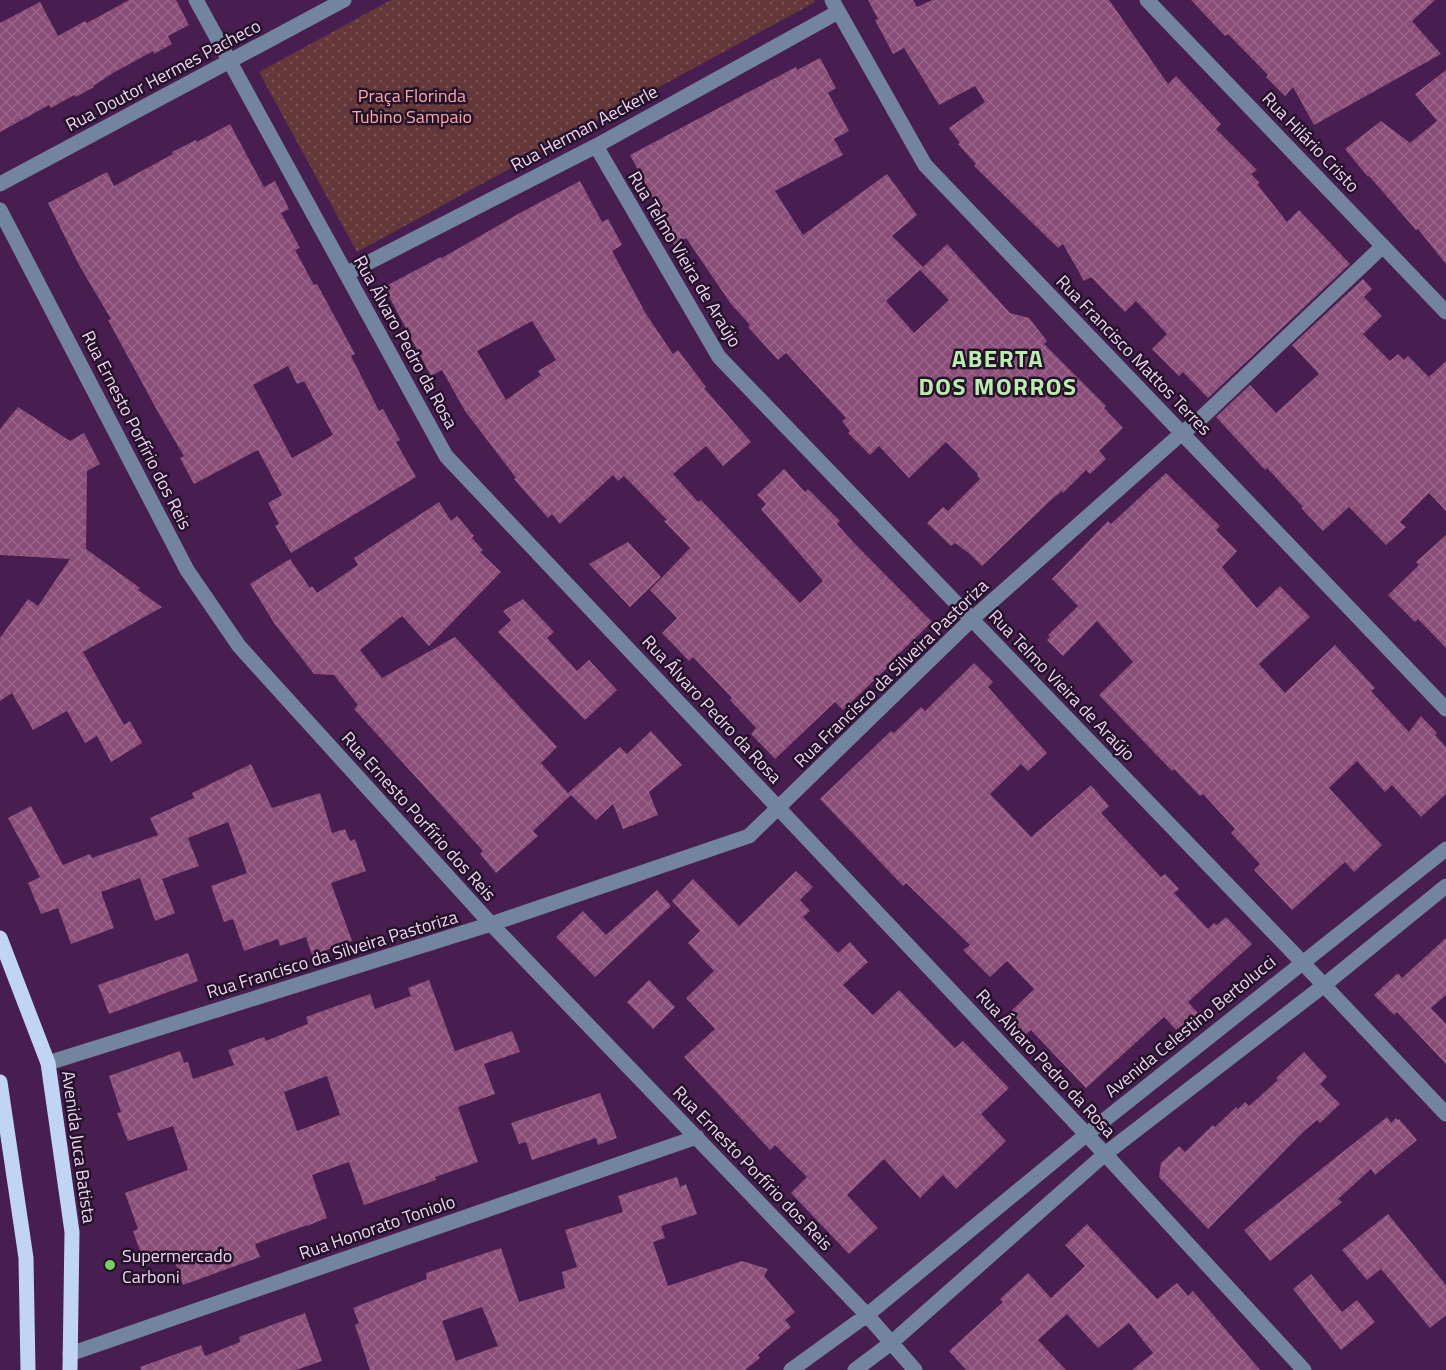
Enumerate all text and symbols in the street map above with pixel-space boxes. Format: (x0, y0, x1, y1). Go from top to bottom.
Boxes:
street label: Rua Doutor Hermes Pacheco (61, 12, 265, 138)
street label: Rua Herman Aeckerle (506, 78, 662, 178)
park label: Praça Florinda Tubino Sampaio (352, 82, 472, 130)
street label: Rua Hilário Cristo (1256, 86, 1366, 198)
street label: Rua Telmo Vieira de Araújo (622, 166, 748, 352)
street label: Rua Álvaro Pedro da Rosa (347, 250, 465, 434)
street label: Rua Francisco Mattos Terres (1050, 269, 1218, 441)
street label: Rua Ernesto Porfírio dos Reis (75, 326, 199, 534)
district label: ABERTA DOS MORROS (919, 340, 1078, 404)
street label: Rua Francisco da Silveira Pastoriza (788, 573, 994, 773)
street label: Rua Telmo Vieira de Araújo (982, 603, 1142, 767)
street label: Rua Álvaro Pedro da Rosa (636, 629, 788, 789)
street label: Rua Ernesto Porfírio dos Reis (335, 725, 503, 907)
street label: Rua Francisco da Silveira Pastoriza (203, 903, 461, 1005)
street label: Avenida Celestino Bertolucci (1099, 948, 1281, 1104)
street label: Rua Álvaro Pedro da Rosa (970, 983, 1122, 1143)
street label: Avenida Juca Batista (55, 1069, 103, 1225)
street label: Rua Ernesto Porfírio dos Reis (667, 1079, 839, 1257)
street label: Rua Honorato Toniolo (295, 1188, 459, 1266)
place label: Supermercado Carboni (122, 1242, 232, 1290)
marker: Supermercado Carboni (103, 1258, 117, 1272)

